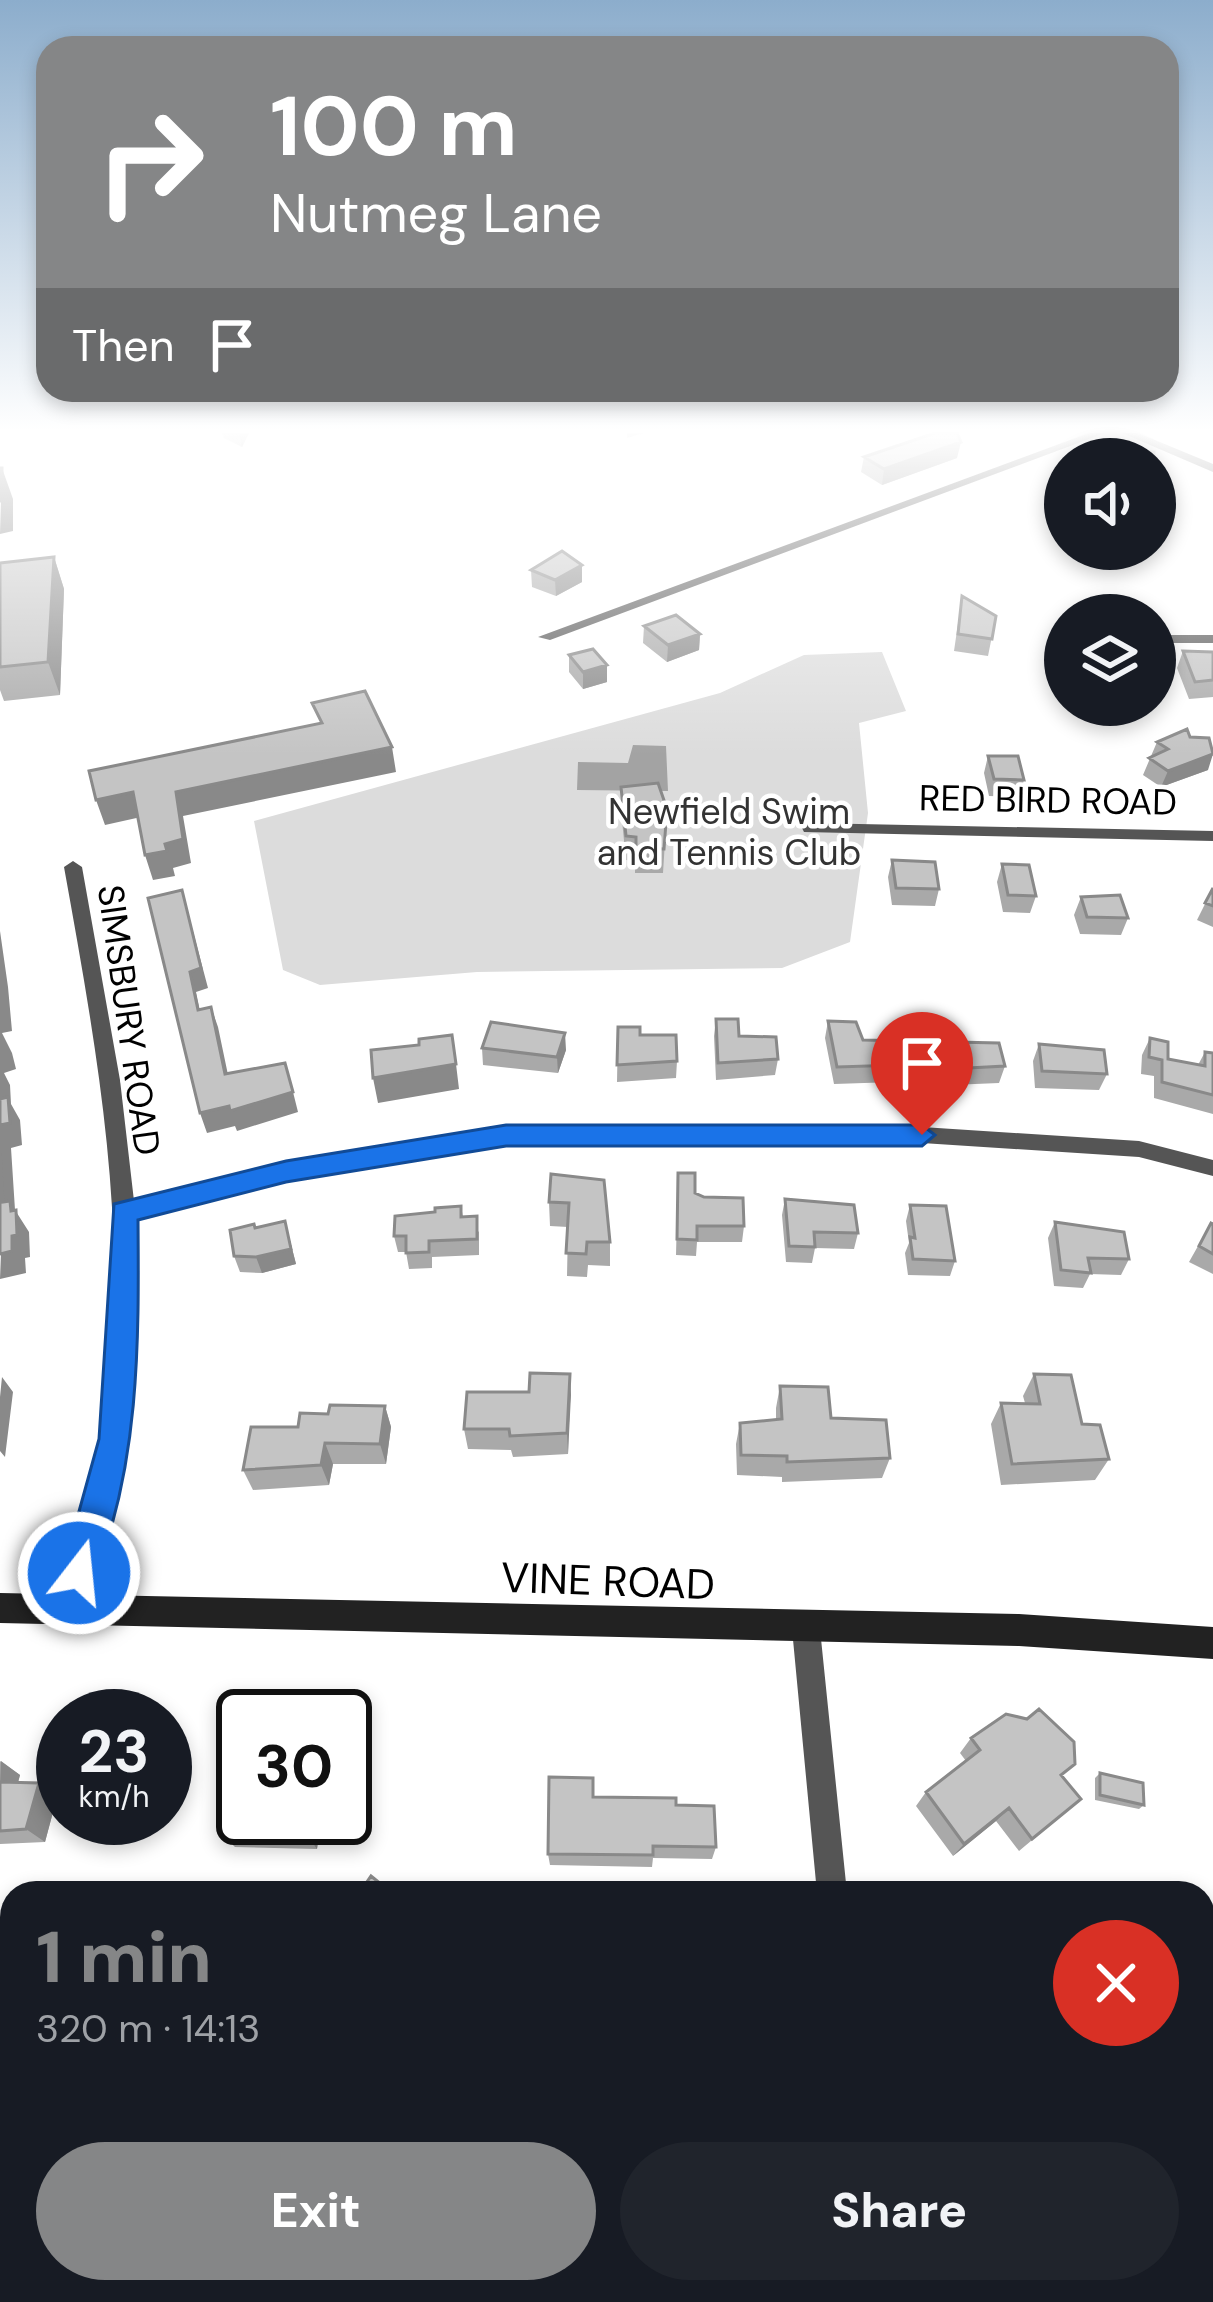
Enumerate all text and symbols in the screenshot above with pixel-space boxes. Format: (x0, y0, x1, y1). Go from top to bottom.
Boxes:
text: 100 m (270, 72, 518, 181)
icon: right (72, 84, 228, 240)
text: Nutmeg Lane (270, 178, 602, 249)
icon: arrive (199, 312, 265, 378)
text: Then (72, 316, 175, 375)
map controls (1044, 438, 1176, 726)
button: sound (1044, 438, 1176, 570)
button: layers (1044, 594, 1176, 726)
street label: RED BIRD ROAD (919, 774, 1177, 826)
park label: Newfield Swim and Tennis Club (597, 788, 861, 876)
street label: SIMSBURY ROAD (87, 882, 171, 1158)
pin (871, 1012, 973, 1135)
icon: arrive (889, 1030, 955, 1096)
position arrow (16, 1510, 142, 1636)
street label: VINE ROAD (500, 1550, 716, 1612)
speed limit sign: 30 (216, 1689, 372, 1845)
text: 23 (79, 1712, 149, 1791)
text: km/h (79, 1777, 149, 1816)
text: 1 min (36, 1911, 212, 2004)
button: close (1053, 1920, 1179, 2046)
text: 320 m · 14:13 (36, 2003, 260, 2054)
button: Exit (36, 2142, 596, 2280)
button: Share (620, 2142, 1179, 2280)

